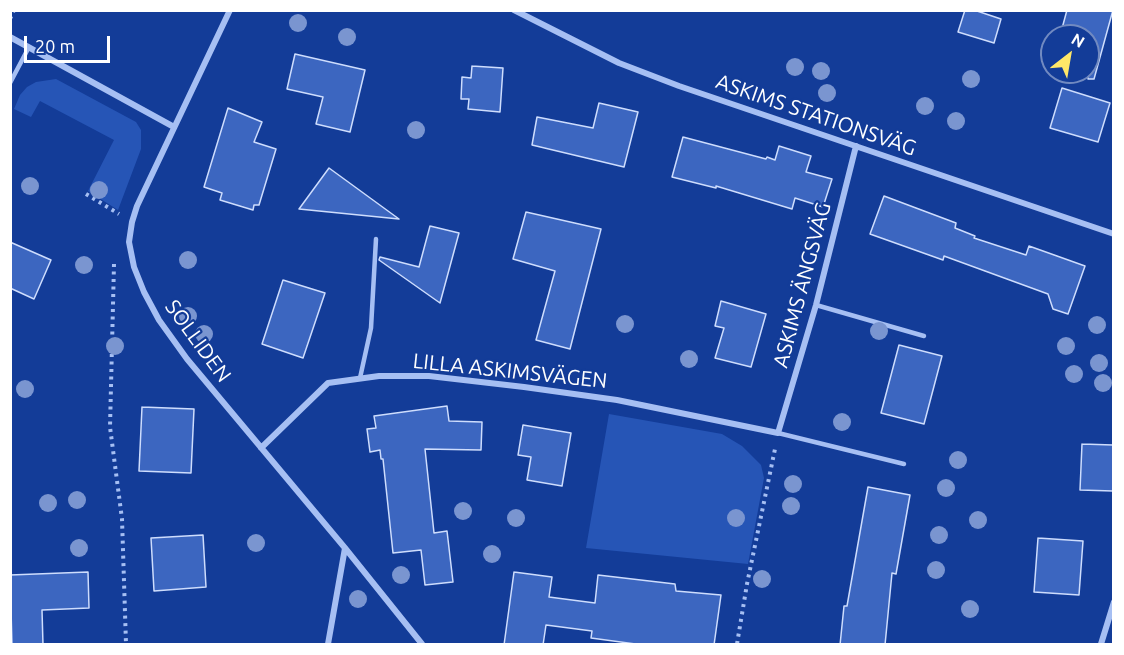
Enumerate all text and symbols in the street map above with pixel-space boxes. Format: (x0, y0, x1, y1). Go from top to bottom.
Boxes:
scale bar (27, 24, 112, 62)
north arrow (1040, 24, 1100, 84)
text: N (1068, 29, 1088, 51)
text: 20 m (35, 36, 75, 56)
street label: ASKIMS STATIONSVÄG (713, 69, 919, 161)
street label: ASKIMS ÄNGSVÄG (768, 199, 836, 371)
street label: SOLLIDEN (160, 295, 236, 387)
street label: LILLA ASKIMSVÄGEN (412, 348, 608, 394)

